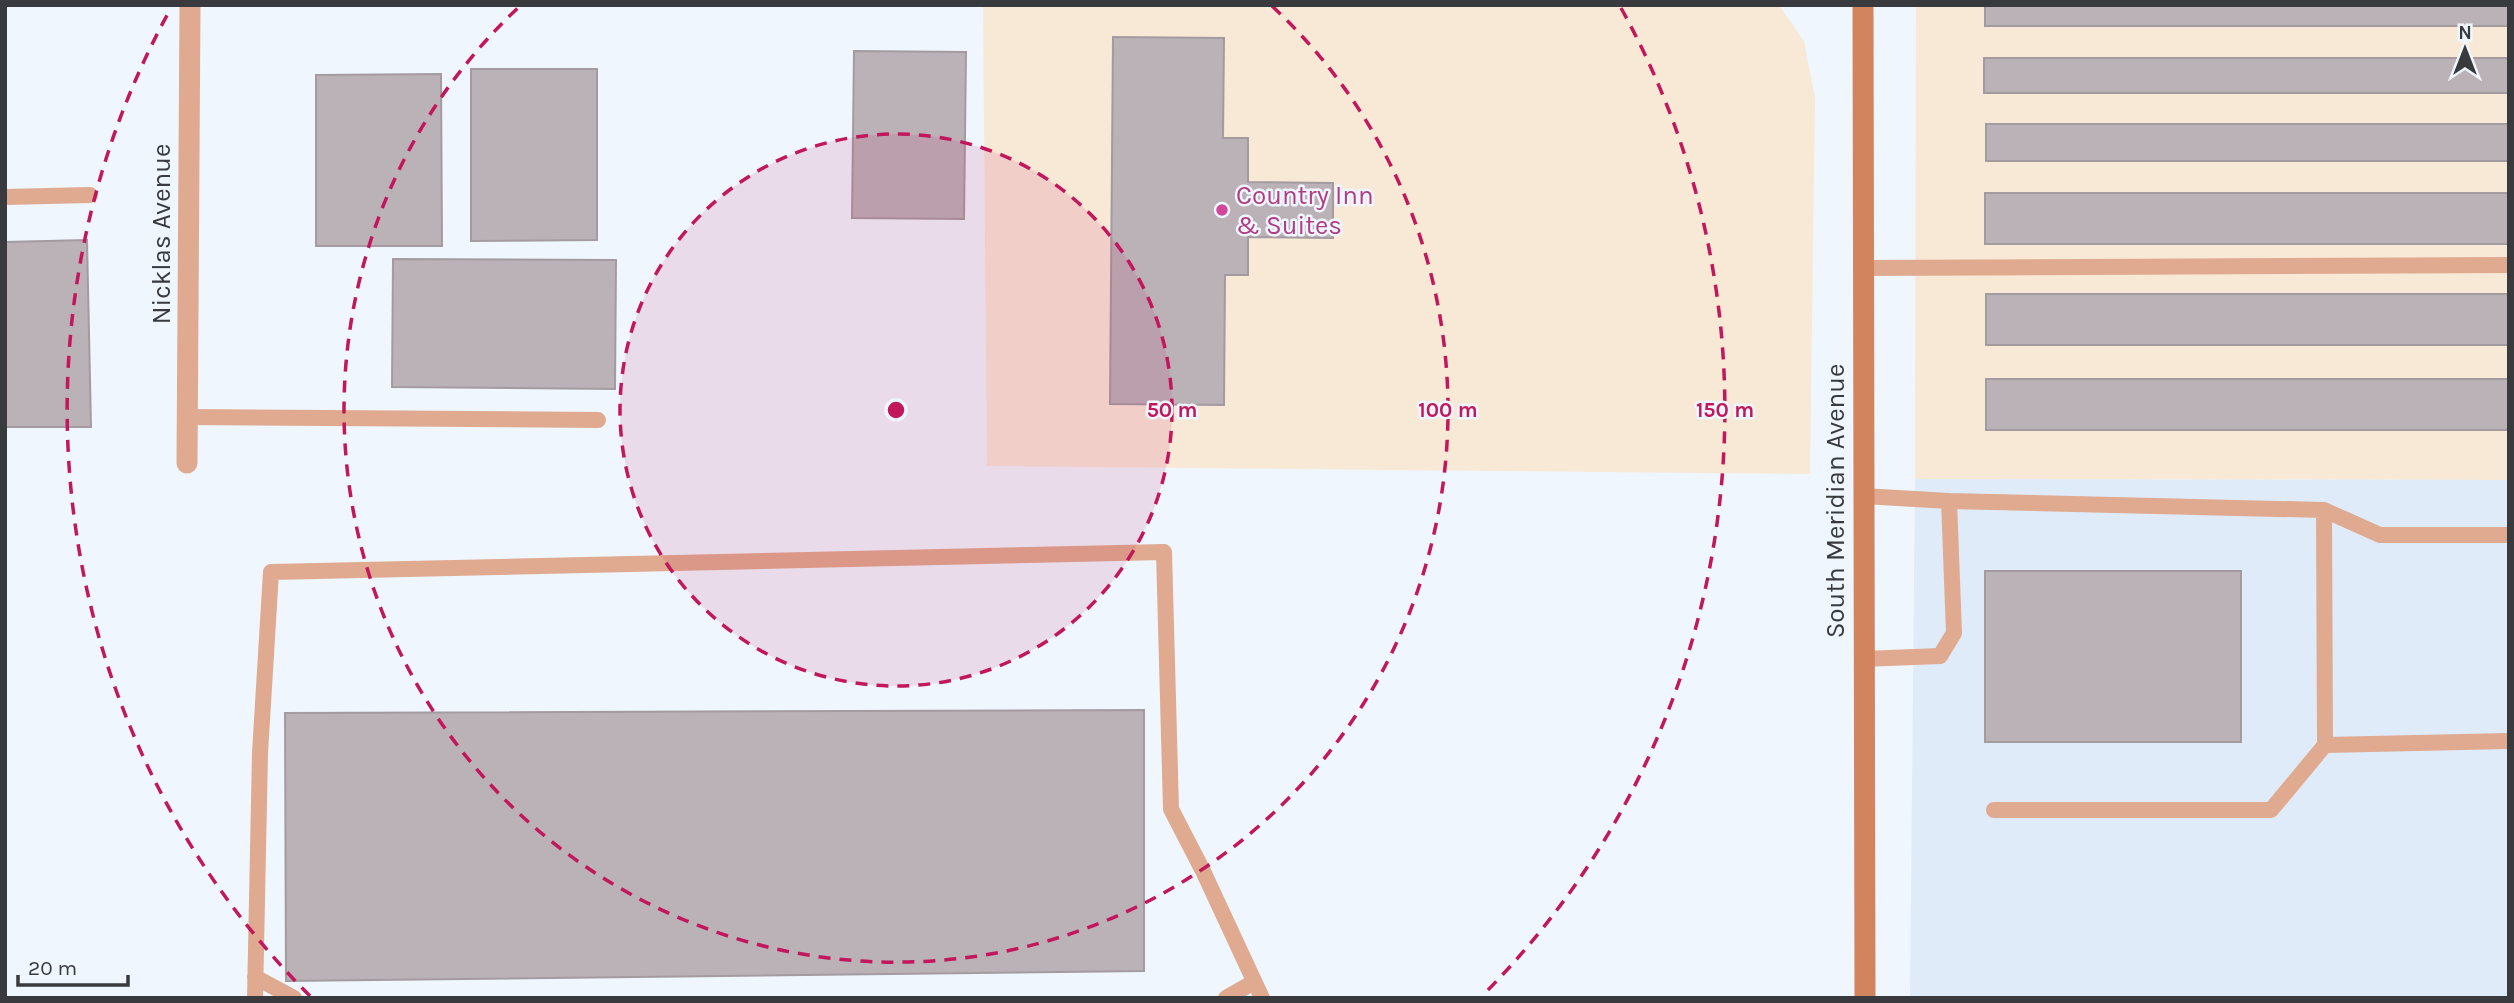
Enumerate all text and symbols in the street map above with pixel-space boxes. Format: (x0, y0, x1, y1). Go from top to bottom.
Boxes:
north arrow (2430, 14, 2500, 84)
text: N (2458, 22, 2472, 44)
street label: Nicklas Avenue (146, 144, 177, 324)
place label: Country Inn & Suites (1236, 180, 1374, 241)
marker: Country Inn & Suites (1214, 202, 1230, 218)
street label: South Meridian Avenue (1820, 364, 1851, 638)
centre of rings (884, 398, 908, 422)
text: 50 m (1147, 398, 1197, 422)
text: 100 m (1418, 398, 1478, 422)
text: 150 m (1696, 398, 1754, 422)
scale bar (18, 944, 128, 988)
text: 20 m (28, 956, 77, 980)

